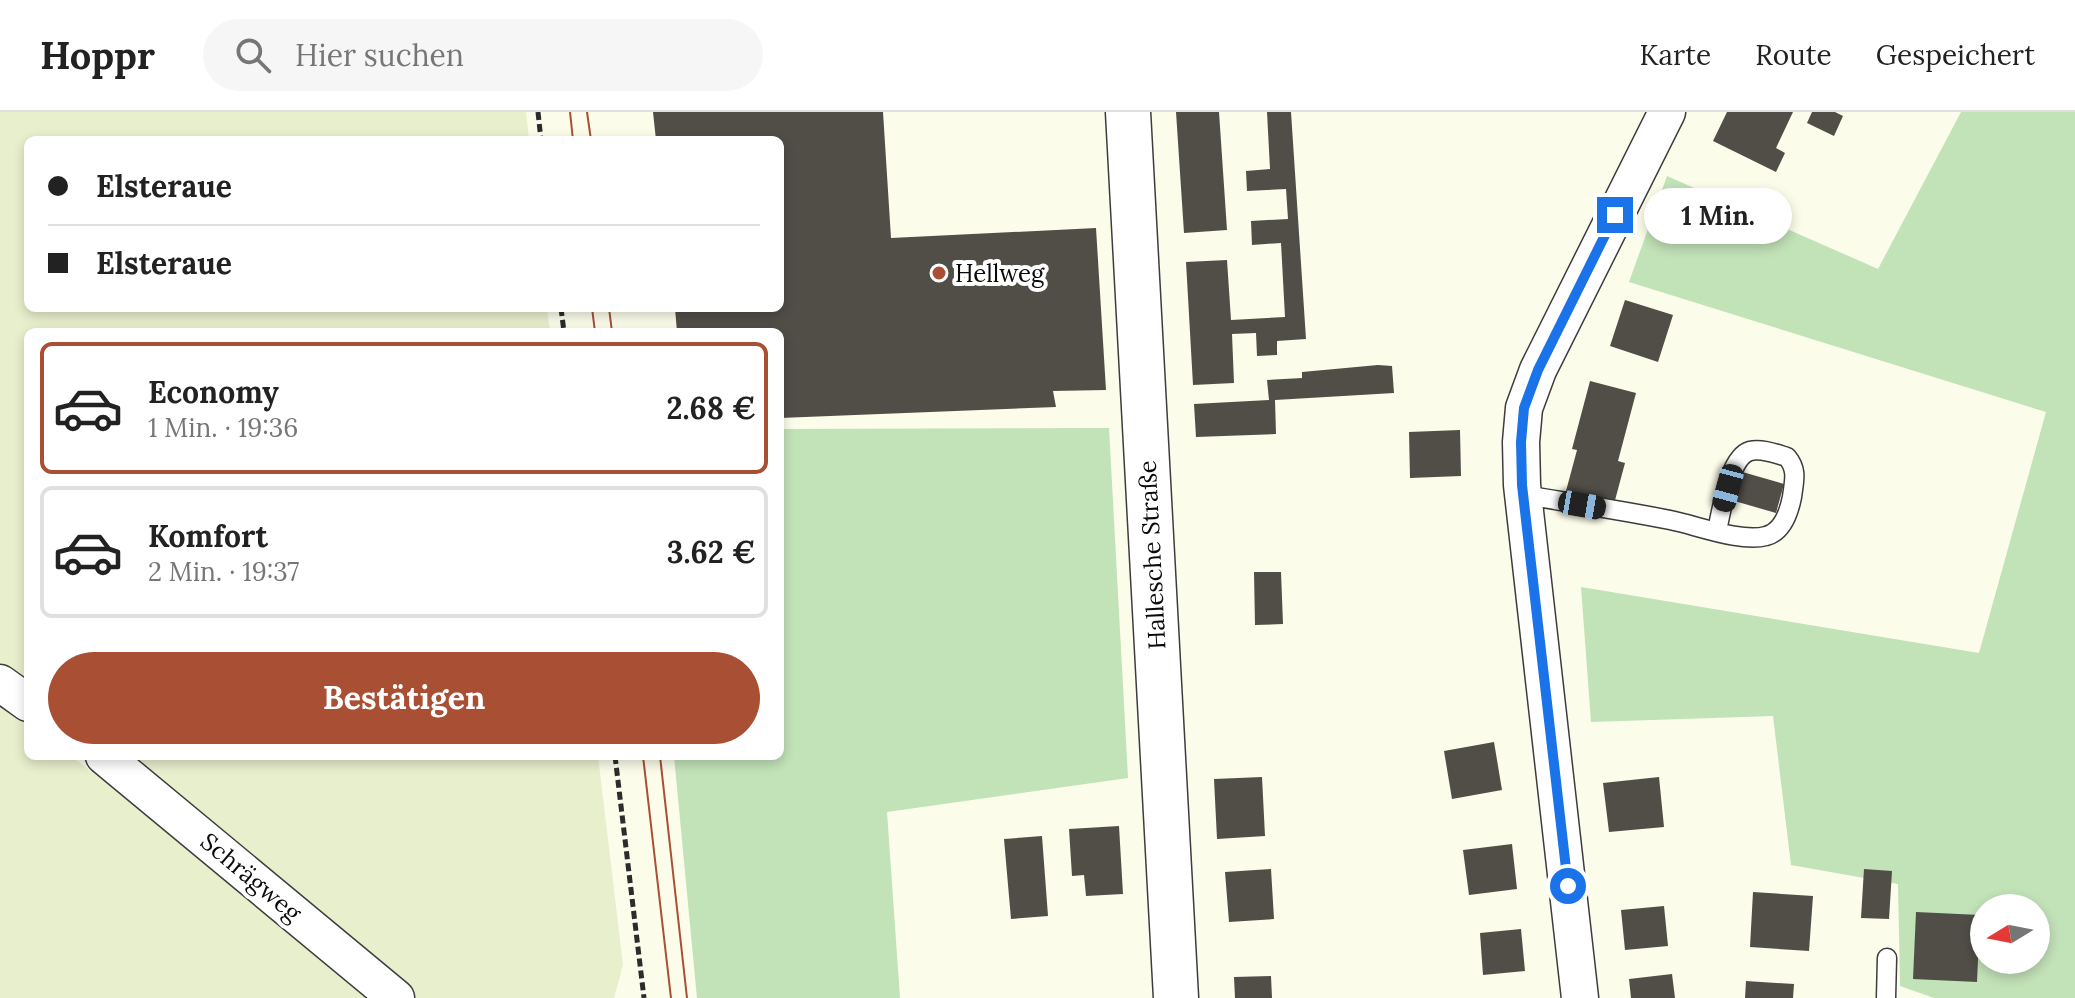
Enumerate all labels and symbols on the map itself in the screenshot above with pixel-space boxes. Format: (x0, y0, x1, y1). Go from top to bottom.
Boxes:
callout: 1 Min. (1643, 187, 1791, 243)
route end (1597, 197, 1633, 233)
place label: Hellweg (955, 258, 1045, 289)
marker: Hellweg (930, 264, 948, 282)
street label: Hallesche Straße (1132, 460, 1172, 650)
car (1710, 462, 1746, 514)
car (1556, 489, 1608, 521)
street label: Schrägweg (194, 826, 308, 929)
route start (1550, 868, 1586, 904)
north arrow (1970, 894, 2050, 974)

